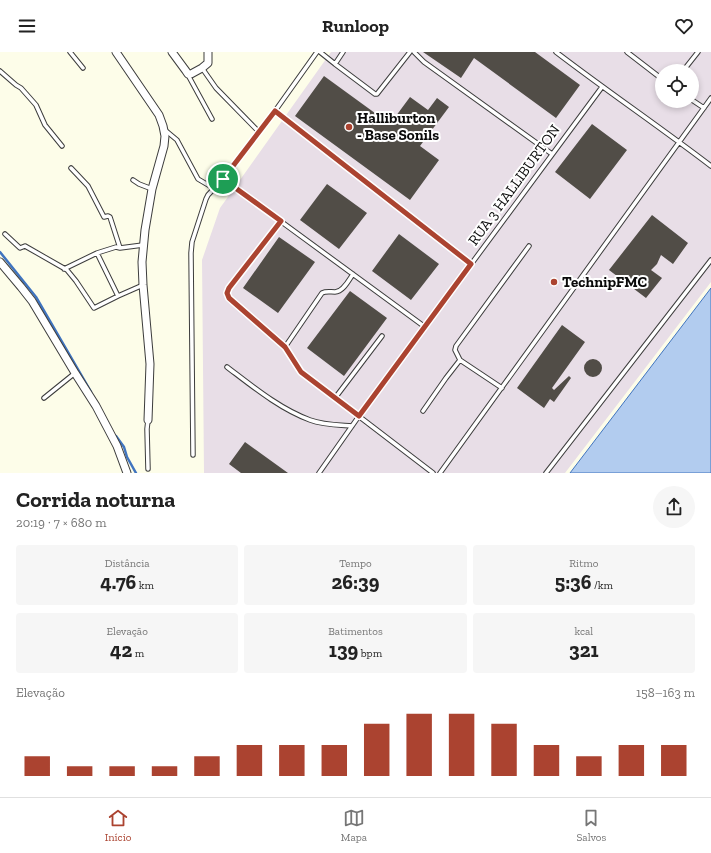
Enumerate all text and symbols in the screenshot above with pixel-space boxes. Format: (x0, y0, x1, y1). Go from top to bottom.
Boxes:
icon: menu (16, 15, 38, 37)
text: Runloop (322, 15, 389, 37)
icon: heart (673, 15, 695, 37)
map controls (655, 64, 699, 108)
button: locate (655, 64, 699, 108)
place label: Halliburton - Base Sonils (357, 109, 439, 144)
street label: RUA 3 HALLIBURTON (464, 121, 564, 249)
marker: Halliburton - Base Sonils (344, 122, 354, 132)
pin (206, 162, 240, 196)
icon: arrive (212, 168, 234, 190)
place label: TechnipFMC (562, 273, 648, 291)
marker: TechnipFMC (549, 277, 559, 287)
text: Corrida noturna (16, 486, 176, 513)
button: share (653, 486, 695, 528)
text: 20:19 · 7 × 680 m (16, 515, 106, 530)
text: Distância (105, 557, 150, 570)
text: Tempo (339, 557, 372, 570)
text: Ritmo (569, 557, 598, 570)
text: 4.76 (100, 570, 136, 594)
text: 26:39 (332, 570, 379, 594)
text: 5:36 (555, 570, 591, 594)
text: km (136, 579, 154, 592)
text: /km (591, 579, 613, 592)
text: Elevação (107, 625, 148, 638)
text: Batimentos (328, 625, 383, 638)
text: kcal (574, 625, 593, 638)
text: 42 (110, 638, 132, 662)
text: 139 (329, 638, 358, 662)
text: 321 (569, 638, 599, 662)
text: m (132, 647, 144, 660)
text: bpm (358, 647, 382, 660)
text: Elevação (16, 685, 65, 700)
text: 158–163 m (636, 685, 695, 700)
tab: Início (105, 807, 131, 844)
tab: Mapa (341, 807, 367, 844)
tab: Salvos (576, 807, 606, 844)

